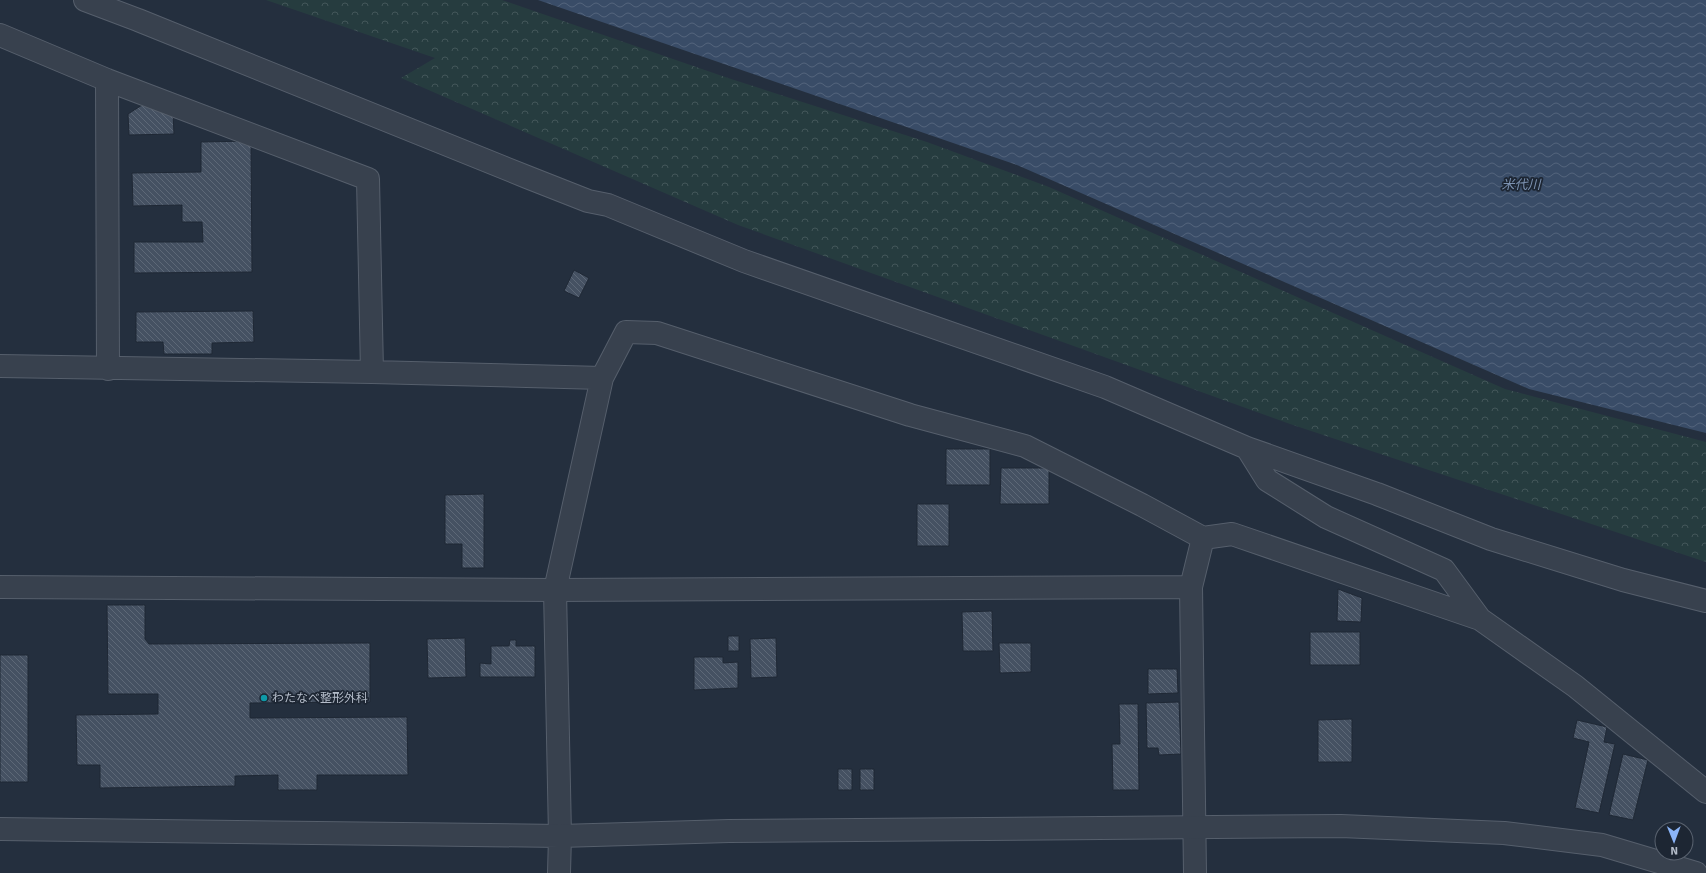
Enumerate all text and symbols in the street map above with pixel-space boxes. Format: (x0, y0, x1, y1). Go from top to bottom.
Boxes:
water label: 米代川 (1501, 177, 1542, 193)
place label: わたなべ整形外科 (272, 691, 368, 706)
marker: わたなべ整形外科 (259, 693, 269, 703)
north arrow (1654, 821, 1694, 861)
text: N (1670, 844, 1678, 857)

